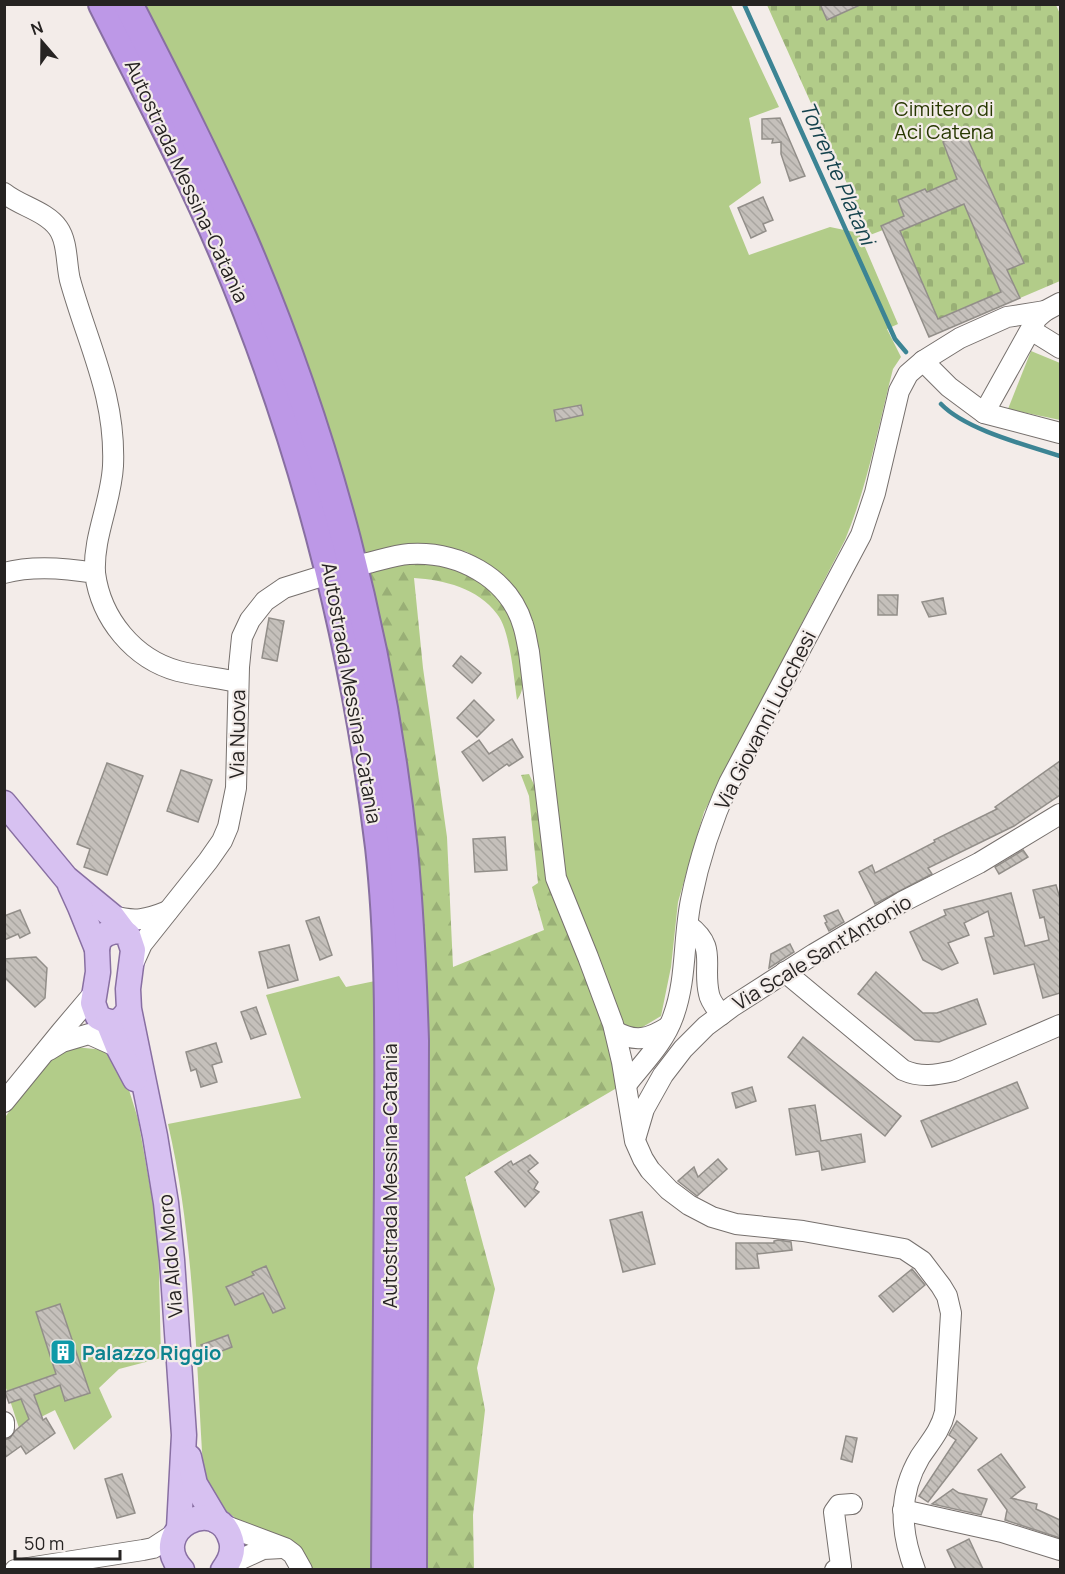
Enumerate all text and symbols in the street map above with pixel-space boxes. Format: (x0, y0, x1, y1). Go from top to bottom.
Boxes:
north arrow (12, 12, 72, 72)
text: N (28, 16, 46, 40)
street label: Autostrada Messina-Catania (119, 55, 255, 307)
park label: Cimitero di Aci Catena (894, 95, 994, 145)
water label: Torrente Platani (794, 97, 883, 252)
street label: Autostrada Messina-Catania (316, 560, 388, 826)
street label: Via Giovanni Lucchesi (708, 626, 822, 814)
street label: Via Nuova (223, 689, 251, 779)
street label: Via Scale Sant'Antonio (728, 888, 916, 1016)
street label: Autostrada Messina-Catania (376, 1043, 403, 1309)
street label: Via Aldo Moro (151, 1193, 189, 1319)
building icon: Palazzo Riggio (48, 1337, 78, 1367)
place label: Palazzo Riggio (82, 1339, 221, 1366)
scale bar (15, 1523, 120, 1561)
text: 50 m (24, 1531, 64, 1555)

